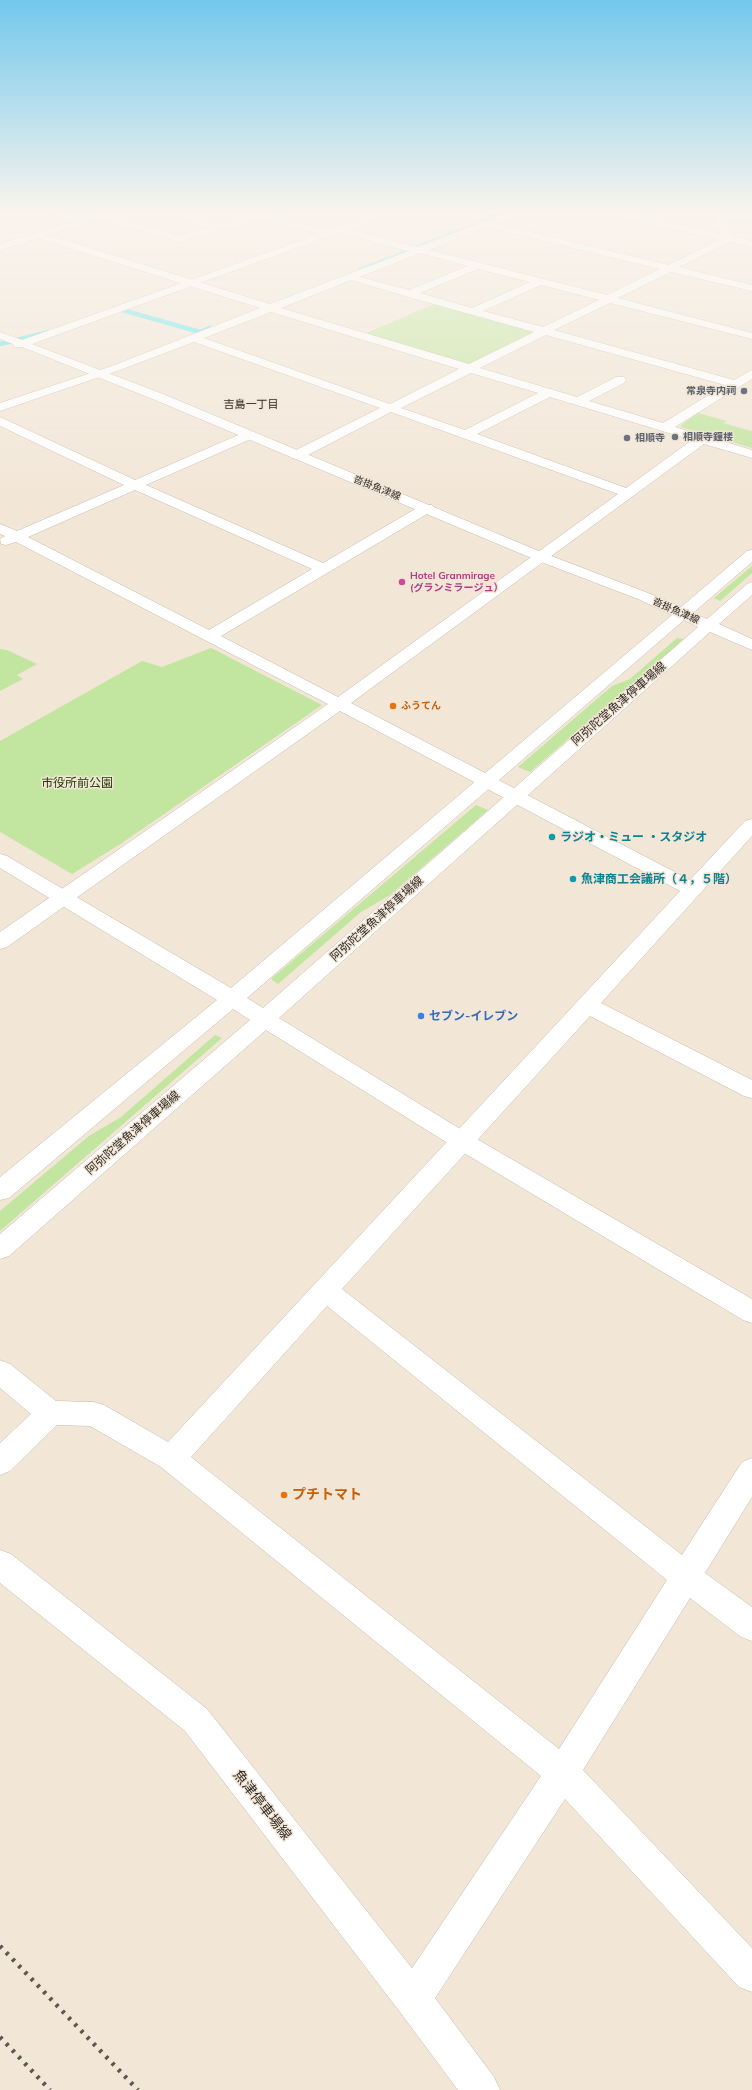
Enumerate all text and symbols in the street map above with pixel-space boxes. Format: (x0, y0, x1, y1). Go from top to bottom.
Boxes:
place label: 常泉寺内祠 (686, 385, 736, 397)
marker: 常泉寺内祠 (739, 386, 749, 396)
district label: 吉島一丁目 (224, 398, 278, 412)
place label: 相順寺鐘楼 (683, 431, 733, 443)
place label: 相順寺 (635, 432, 665, 444)
marker: 相順寺鐘楼 (670, 432, 680, 442)
marker: 相順寺 (622, 433, 632, 443)
street label: 沓掛魚津線 (352, 473, 402, 503)
place label: Hotel Granmirage (グランミラージュ） (410, 570, 504, 594)
marker: Hotel Granmirage (グランミラージュ） (397, 577, 407, 587)
street label: 沓掛魚津線 (651, 595, 701, 627)
street label: 阿弥陀堂魚津停車場線 (569, 659, 669, 749)
place label: ふうてん (401, 700, 441, 712)
marker: ふうてん (388, 701, 398, 711)
park label: 市役所前公園 (41, 776, 113, 790)
place label: ラジオ・ミュー ・スタジオ (560, 830, 707, 844)
marker: ラジオ・ミュー ・スタジオ (547, 832, 557, 842)
place label: 魚津商工会議所（４，５階） (581, 872, 737, 886)
street label: 阿弥陀堂魚津停車場線 (328, 874, 426, 964)
marker: 魚津商工会議所（４，５階） (568, 874, 578, 884)
place label: セブン-イレブン (429, 1009, 518, 1023)
marker: セブン-イレブン (416, 1011, 426, 1021)
street label: 阿弥陀堂魚津停車場線 (83, 1088, 183, 1178)
place label: プチトマト (292, 1487, 362, 1503)
marker: プチトマト (279, 1490, 289, 1500)
street label: 魚津停車場線 (230, 1767, 294, 1843)

